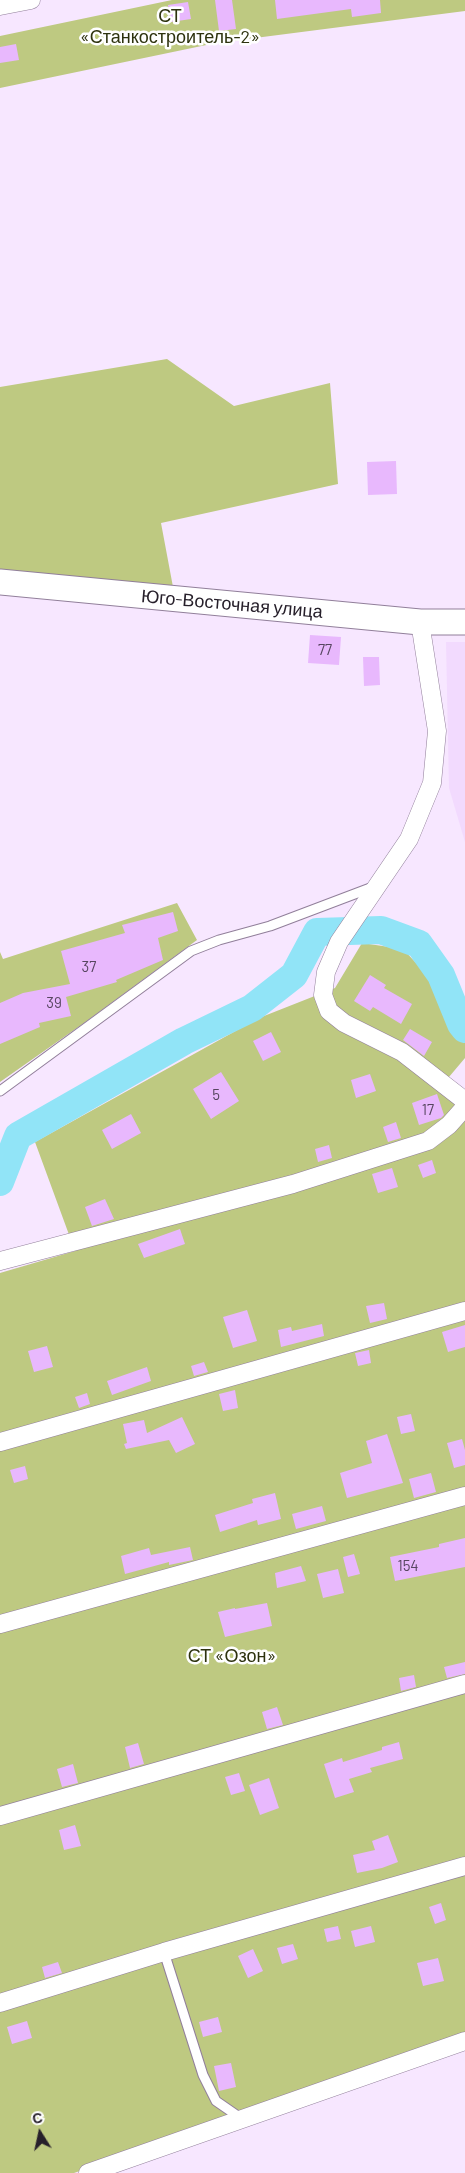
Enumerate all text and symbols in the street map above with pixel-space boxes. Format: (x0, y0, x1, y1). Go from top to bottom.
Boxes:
park label: СТ «Станкостроитель-2» (80, 5, 260, 48)
street label: Юго-Восточная улица (140, 585, 324, 623)
house number: 77 (318, 641, 332, 659)
house number: 37 (82, 958, 96, 976)
house number: 39 (46, 994, 62, 1012)
house number: 5 (212, 1086, 220, 1104)
house number: 17 (422, 1101, 434, 1119)
house number: 154 (397, 1557, 419, 1575)
park label: СТ «Озон» (188, 1645, 276, 1667)
north arrow (15, 2108, 65, 2158)
text: С (31, 2108, 44, 2127)

